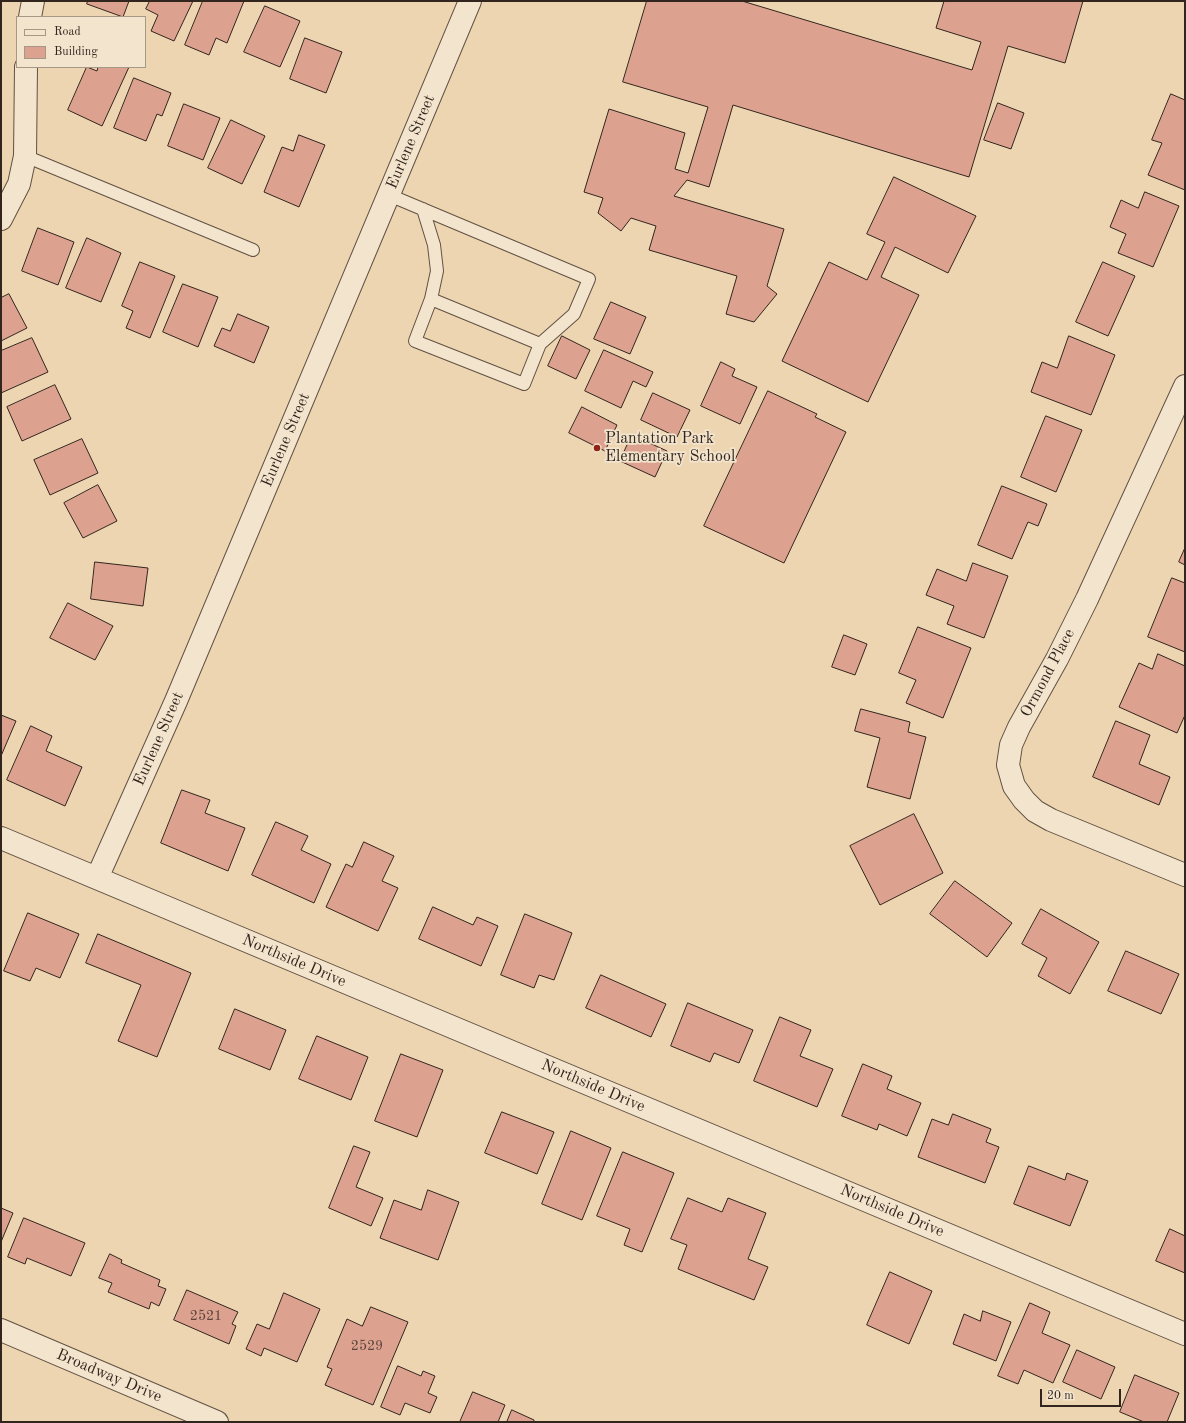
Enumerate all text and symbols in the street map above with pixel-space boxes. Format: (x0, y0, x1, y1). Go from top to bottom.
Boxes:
legend (16, 16, 146, 68)
text: Road (54, 26, 81, 38)
text: Building (54, 46, 98, 58)
street label: Eurlene Street (382, 92, 440, 192)
street label: Eurlene Street (257, 390, 315, 490)
place label: Plantation Park Elementary School (605, 429, 735, 467)
marker: Plantation Park Elementary School (592, 443, 602, 453)
street label: Ormond Place (1017, 626, 1079, 720)
street label: Eurlene Street (130, 689, 188, 789)
street label: Northside Drive (239, 930, 349, 992)
street label: Northside Drive (538, 1055, 648, 1117)
street label: Northside Drive (837, 1180, 947, 1242)
house number: 2521 (190, 1308, 222, 1324)
house number: 2529 (351, 1338, 383, 1354)
street label: Broadway Drive (53, 1345, 165, 1407)
scale bar (1042, 1381, 1123, 1407)
text: 20 m (1047, 1390, 1074, 1402)

